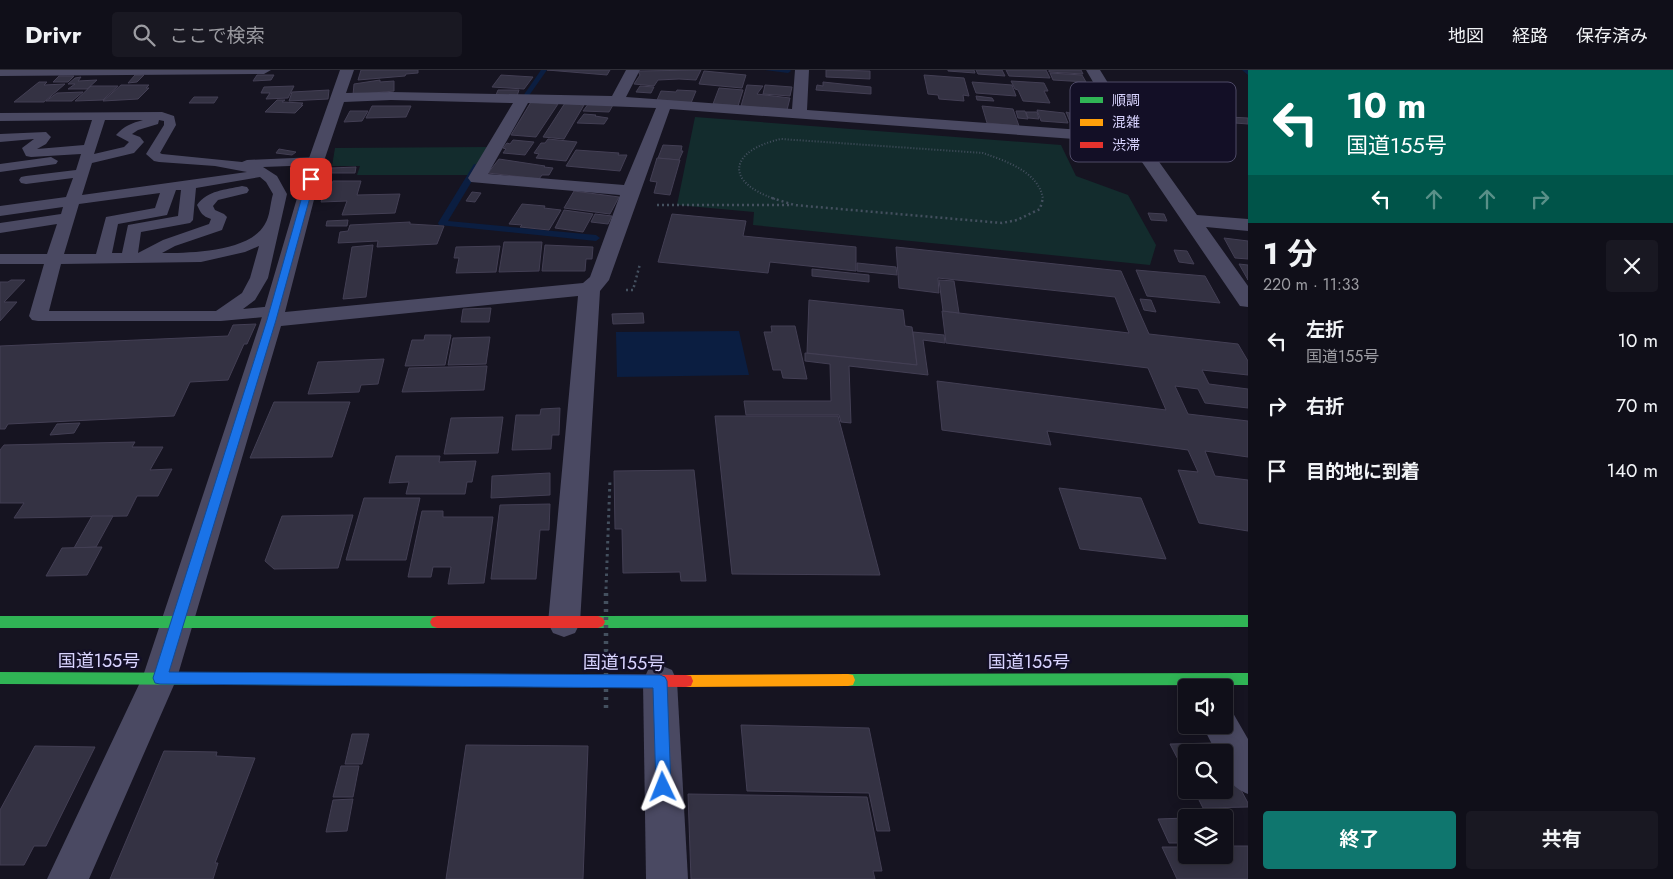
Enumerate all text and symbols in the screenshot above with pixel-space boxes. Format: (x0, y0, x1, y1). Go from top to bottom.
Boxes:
search box (112, 12, 462, 57)
text: Drivr (25, 17, 82, 52)
icon: search (130, 21, 158, 49)
text: ここで検索 (170, 22, 265, 49)
text: 地図 (1448, 23, 1484, 49)
text: 経路 (1512, 23, 1548, 49)
text: 保存済み (1576, 23, 1648, 49)
text: 10 m (1346, 81, 1426, 131)
legend (1070, 82, 1236, 162)
text: 順調 (1112, 90, 1140, 110)
icon: left (1263, 90, 1328, 155)
text: 混雑 (1112, 112, 1140, 132)
text: 国道155号 (1346, 129, 1447, 161)
text: 渋滞 (1112, 135, 1140, 155)
pin (290, 158, 332, 200)
icon: arrive (297, 165, 325, 193)
icon: left (1367, 185, 1395, 213)
icon: ahead (1420, 185, 1448, 213)
icon: ahead (1473, 185, 1501, 213)
icon: right (1526, 185, 1554, 213)
text: 1 分 (1263, 232, 1317, 275)
button: close (1606, 240, 1658, 292)
text: 220 m · 11:33 (1263, 273, 1359, 296)
text: 左折 (1306, 316, 1344, 343)
icon: left (1263, 327, 1291, 355)
text: 10 m (1618, 327, 1658, 354)
text: 国道155号 (1306, 345, 1379, 368)
icon: right (1263, 392, 1291, 420)
text: 70 m (1616, 392, 1658, 419)
text: 右折 (1306, 393, 1344, 420)
icon: arrive (1263, 457, 1291, 485)
text: 140 m (1606, 457, 1658, 484)
text: 目的地に到着 (1306, 458, 1420, 485)
street label: 国道155号 (58, 648, 140, 674)
street label: 国道155号 (583, 649, 665, 677)
street label: 国道155号 (988, 649, 1070, 675)
map controls (1178, 679, 1233, 864)
button: sound (1178, 679, 1233, 734)
button: search (1178, 744, 1233, 799)
position arrow (636, 760, 688, 812)
button: layers (1178, 809, 1233, 864)
button: 終了 (1263, 811, 1456, 869)
button: 共有 (1466, 811, 1658, 869)

